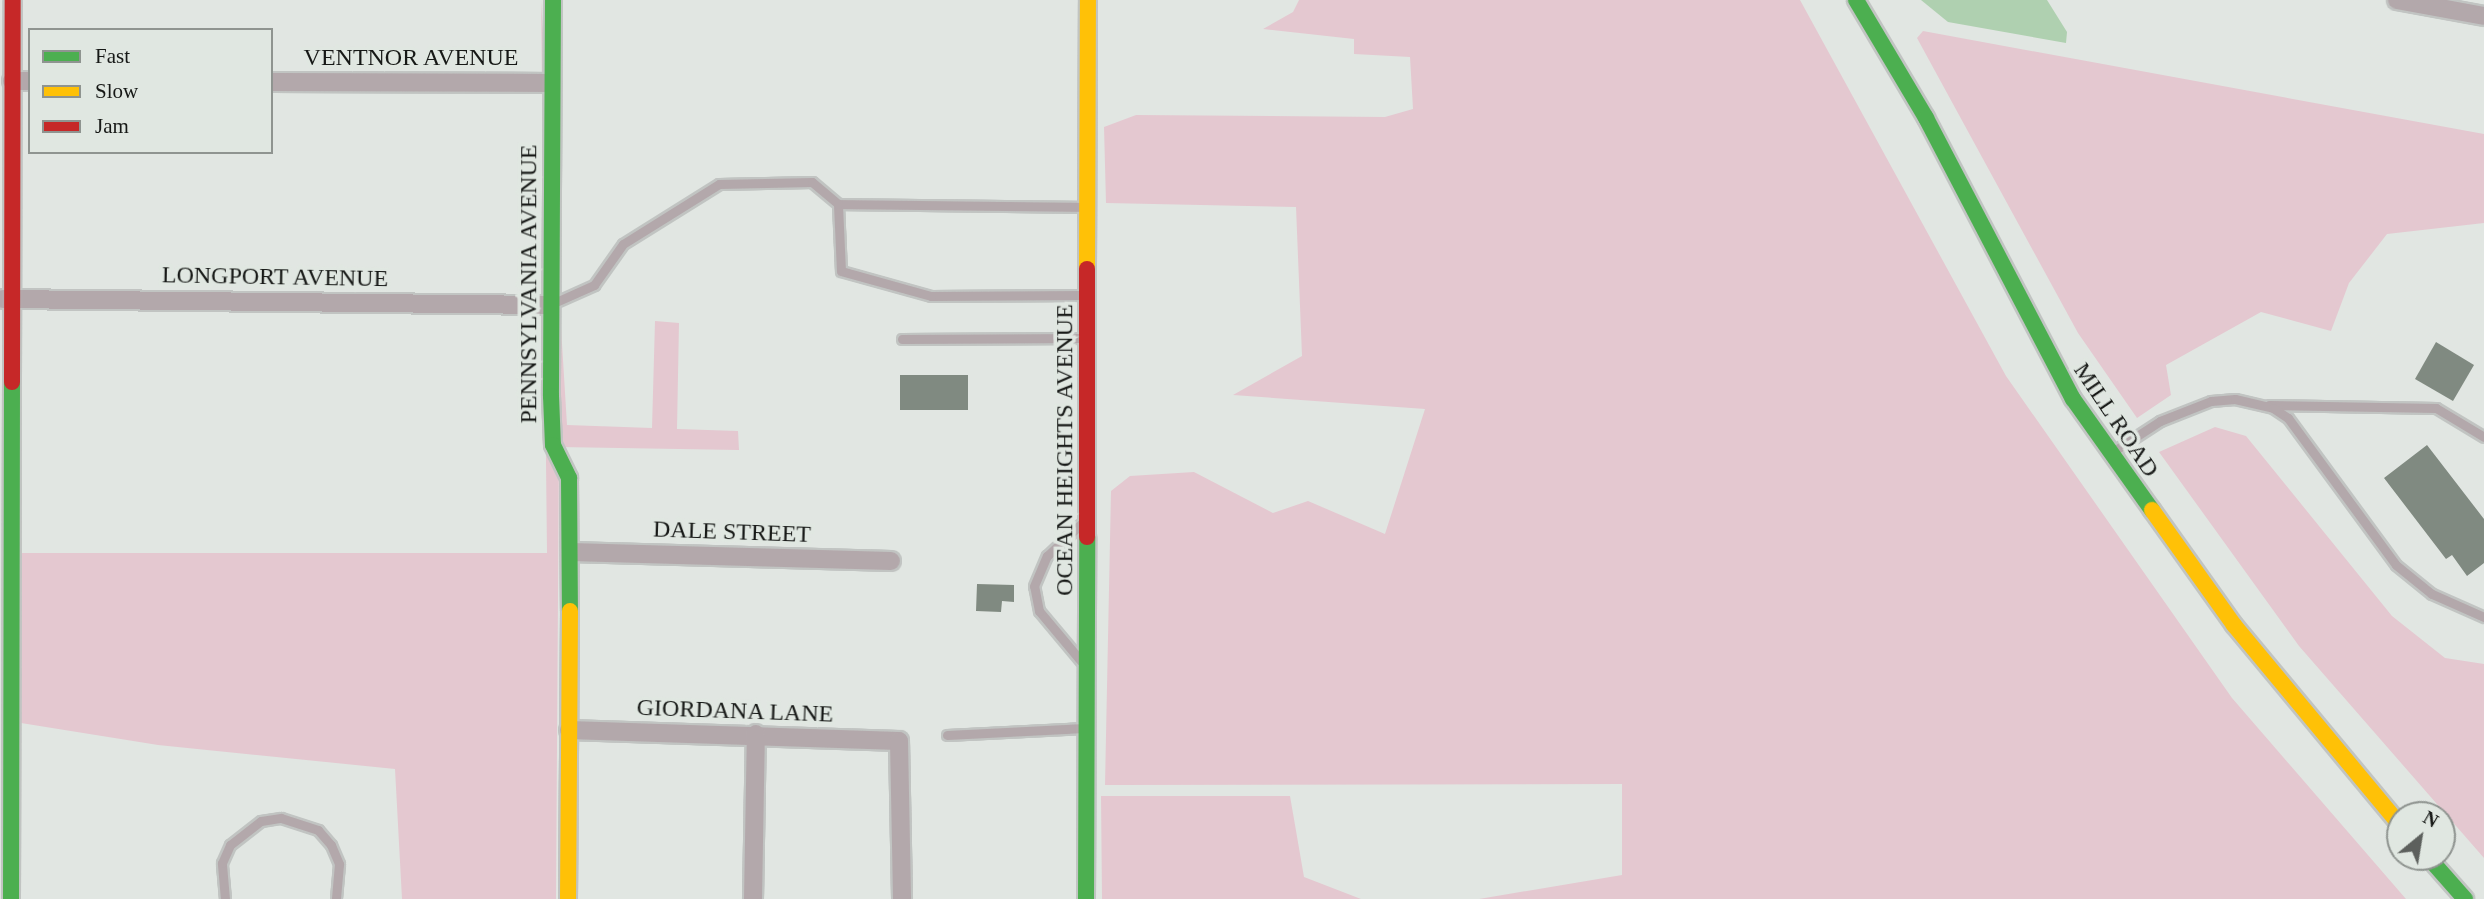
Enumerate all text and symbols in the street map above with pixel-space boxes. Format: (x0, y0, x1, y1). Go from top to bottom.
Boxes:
legend (28, 28, 273, 154)
text: Fast (95, 44, 130, 68)
street label: VENTNOR AVENUE (303, 44, 519, 72)
text: Slow (95, 79, 138, 103)
text: Jam (95, 114, 129, 138)
street label: PENNSYLVANIA AVENUE (515, 143, 543, 425)
street label: LONGPORT AVENUE (161, 261, 389, 293)
street label: OCEAN HEIGHTS AVENUE (1051, 304, 1079, 596)
street label: MILL ROAD (2067, 357, 2165, 483)
street label: DALE STREET (653, 515, 811, 549)
street label: GIORDANA LANE (636, 693, 834, 729)
north arrow (2386, 801, 2456, 871)
text: N (2420, 807, 2442, 832)

